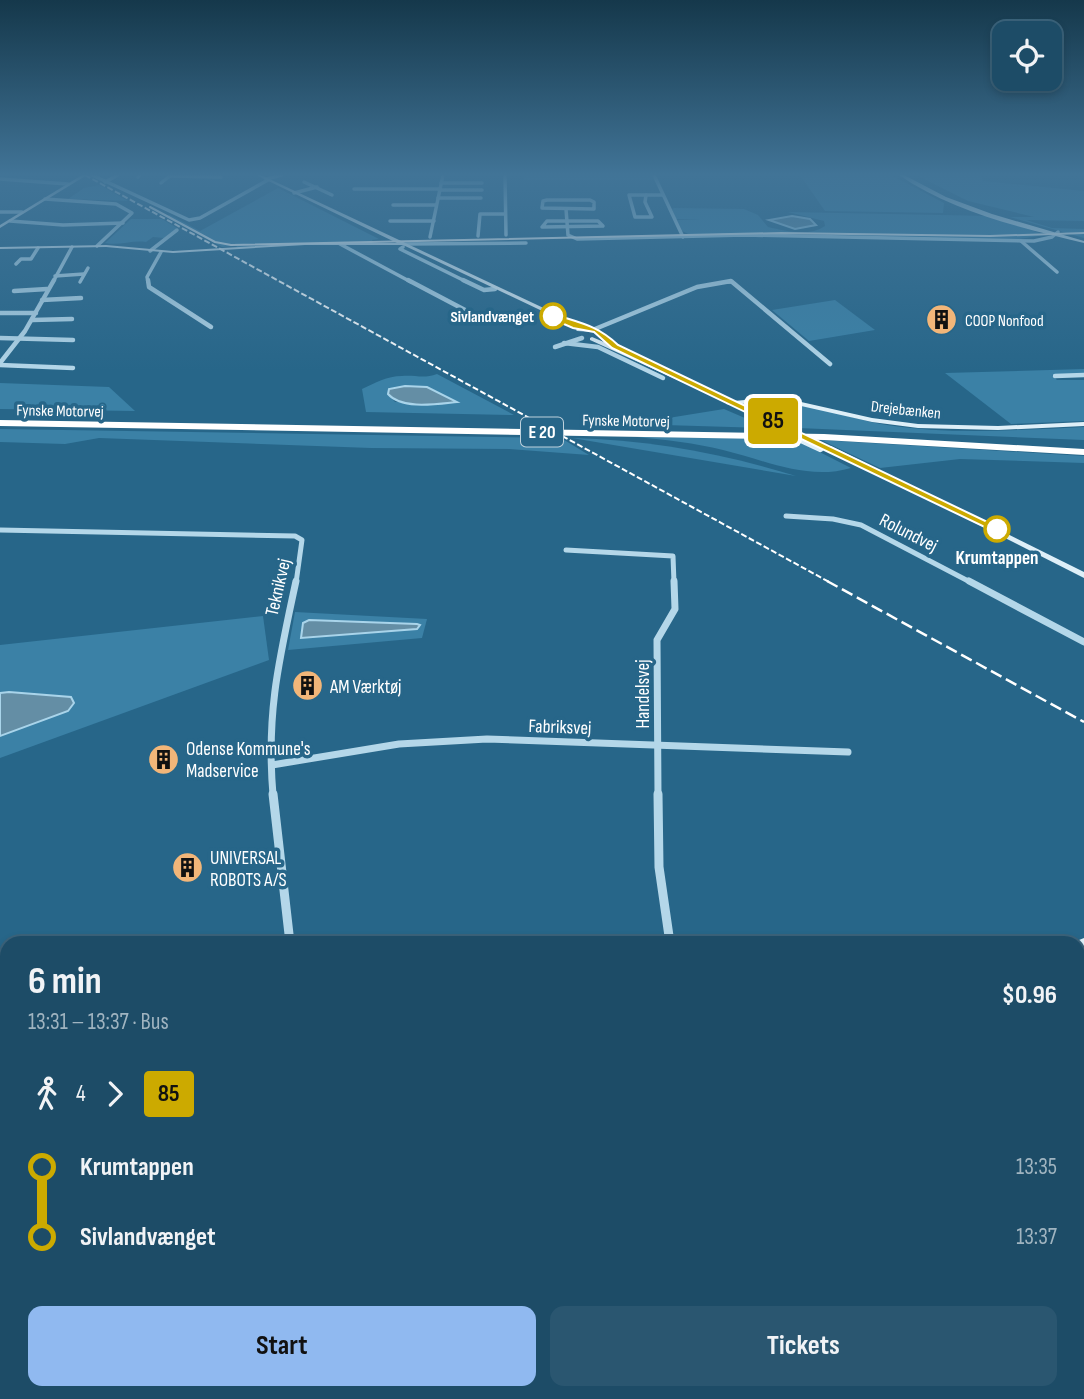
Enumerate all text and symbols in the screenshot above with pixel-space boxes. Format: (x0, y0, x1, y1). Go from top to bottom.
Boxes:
map controls (992, 21, 1062, 91)
button: locate (992, 21, 1062, 91)
marker: Sivlandvænget (540, 303, 566, 329)
building icon: COOP Nonfood (925, 303, 959, 337)
place label: Sivlandvænget (450, 308, 534, 327)
place label: COOP Nonfood (965, 312, 1044, 331)
street label: Drejebænken (870, 397, 942, 424)
line badge: 85 (742, 398, 804, 444)
street label: Fynske Motorvej (16, 401, 104, 422)
text: 85 (762, 406, 784, 435)
street label: Fynske Motorvej (582, 411, 670, 432)
road number: E 20 (521, 418, 563, 446)
street label: Rolundvej (875, 509, 941, 558)
marker: Krumtappen (984, 516, 1010, 542)
place label: Krumtappen (955, 547, 1039, 570)
street label: Teknikvej (261, 556, 296, 618)
street label: Handelsvej (632, 659, 655, 729)
building icon: AM Værktøj (290, 669, 324, 703)
place label: AM Værktøj (329, 676, 401, 699)
street label: Fabriksvej (528, 715, 592, 740)
place label: Odense Kommune's Madservice (186, 738, 311, 783)
building icon: Odense Kommune's Madservice (146, 742, 180, 776)
place label: UNIVERSAL ROBOTS A/S (210, 847, 287, 892)
building icon: UNIVERSAL ROBOTS A/S (170, 851, 204, 885)
text: 6 min (28, 959, 102, 1004)
text: $0.96 (1002, 980, 1057, 1011)
text: 13:31 – 13:37 · Bus (28, 1008, 169, 1036)
icon: walk (28, 1075, 66, 1113)
icon: forward (96, 1075, 134, 1113)
text: 85 (158, 1079, 180, 1108)
text: 4 (76, 1080, 86, 1108)
text: Krumtappen (80, 1152, 194, 1183)
text: 13:35 (1016, 1153, 1057, 1181)
text: Sivlandvænget (80, 1222, 216, 1253)
text: 13:37 (1016, 1223, 1057, 1251)
button: Start (28, 1306, 536, 1386)
button: Tickets (550, 1306, 1057, 1386)

